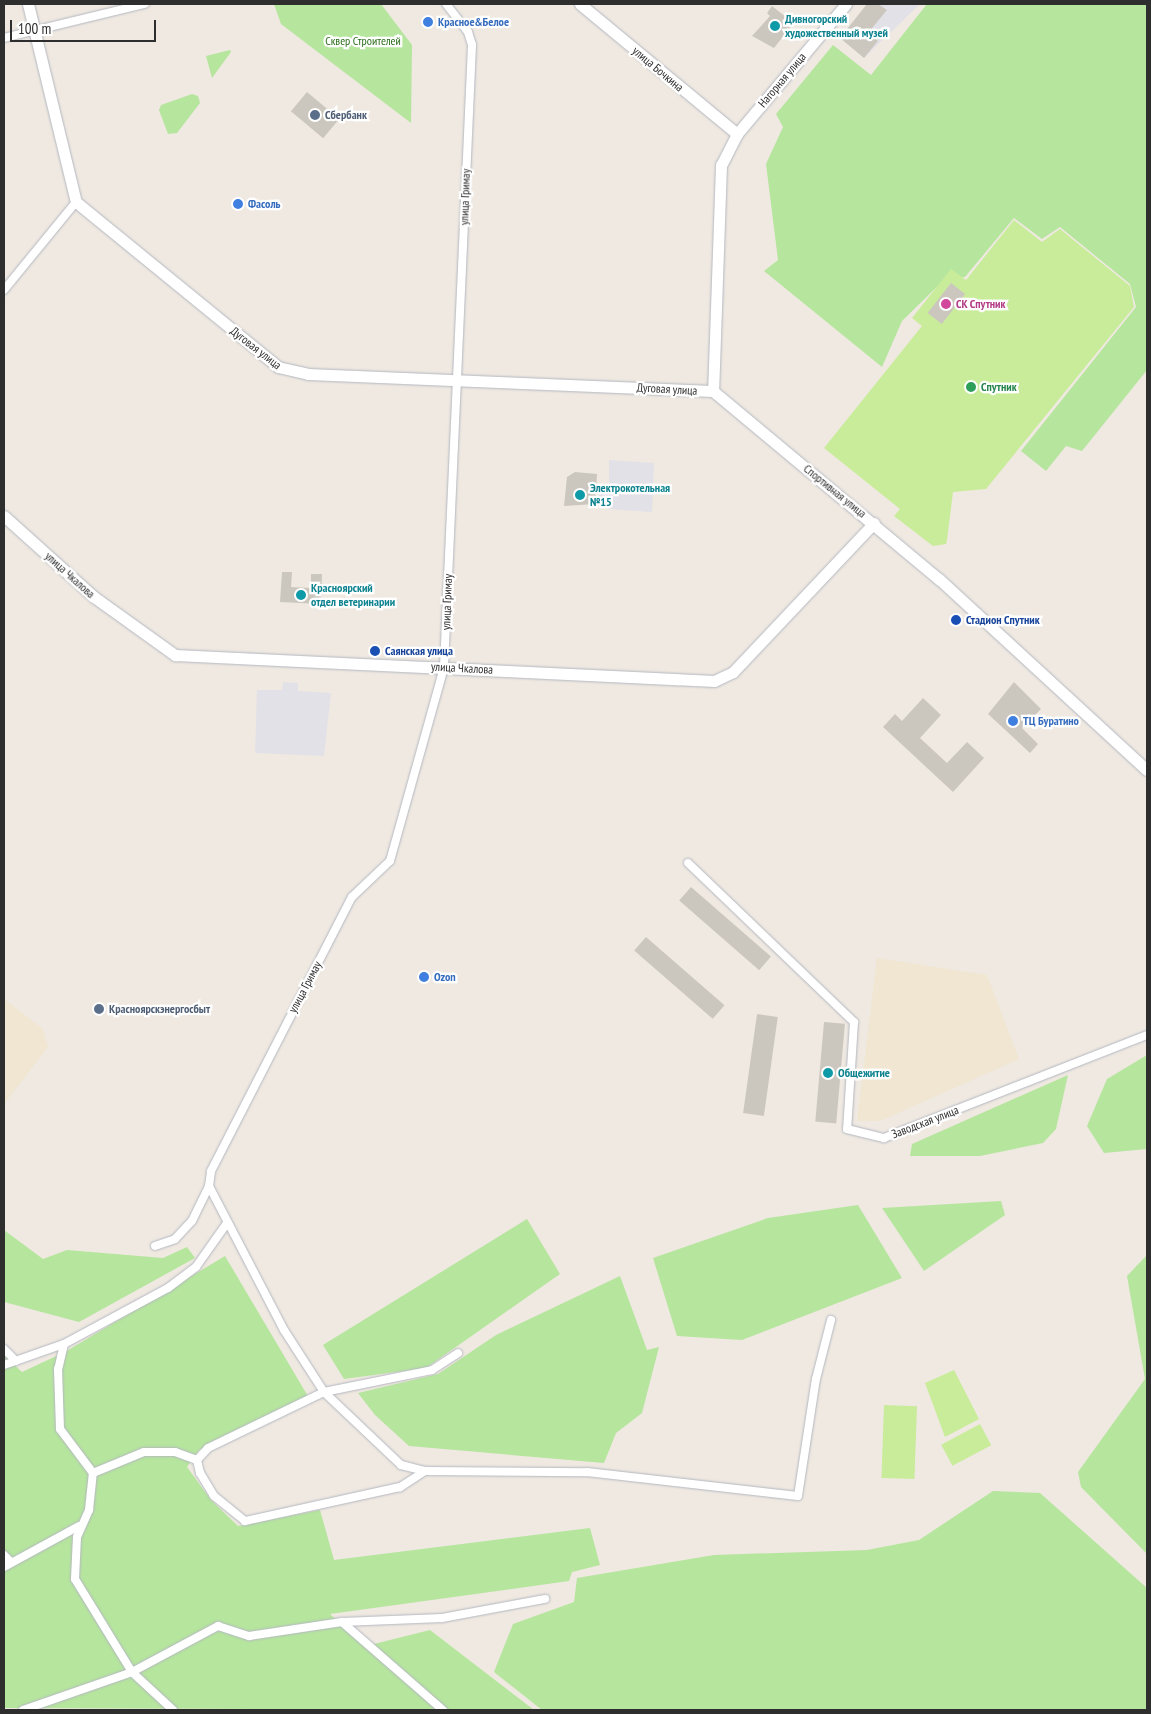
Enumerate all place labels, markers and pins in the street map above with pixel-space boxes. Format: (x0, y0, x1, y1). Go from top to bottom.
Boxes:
place label: Дивногорский художественный музей (785, 12, 888, 40)
place label: Красное&Белое (438, 15, 509, 29)
marker: Красное&Белое (422, 16, 434, 28)
marker: Дивногорский художественный музей (769, 20, 781, 32)
place label: Сбербанк (325, 108, 367, 122)
marker: Сбербанк (309, 109, 321, 121)
place label: Фасоль (248, 197, 281, 211)
marker: Фасоль (232, 198, 244, 210)
place label: СК Спутник (956, 297, 1006, 311)
marker: СК Спутник (940, 298, 952, 310)
place label: Спутник (981, 380, 1017, 394)
marker: Спутник (965, 381, 977, 393)
place label: Электрокотельная №15 (590, 481, 670, 509)
marker: Электрокотельная №15 (574, 489, 586, 501)
place label: Красноярский отдел ветеринарии (311, 581, 395, 609)
marker: Красноярский отдел ветеринарии (295, 589, 307, 601)
place label: Стадион Спутник (966, 613, 1040, 627)
marker: Стадион Спутник (950, 614, 962, 626)
place label: Саянская улица (385, 644, 453, 658)
marker: Саянская улица (369, 645, 381, 657)
place label: ТЦ Буратино (1023, 714, 1079, 728)
marker: ТЦ Буратино (1007, 715, 1019, 727)
place label: Ozon (434, 970, 456, 984)
marker: Ozon (418, 971, 430, 983)
place label: Красноярскэнергосбыт (109, 1002, 210, 1016)
marker: Красноярскэнергосбыт (93, 1003, 105, 1015)
place label: Общежитие (838, 1066, 890, 1080)
marker: Общежитие (822, 1067, 834, 1079)

